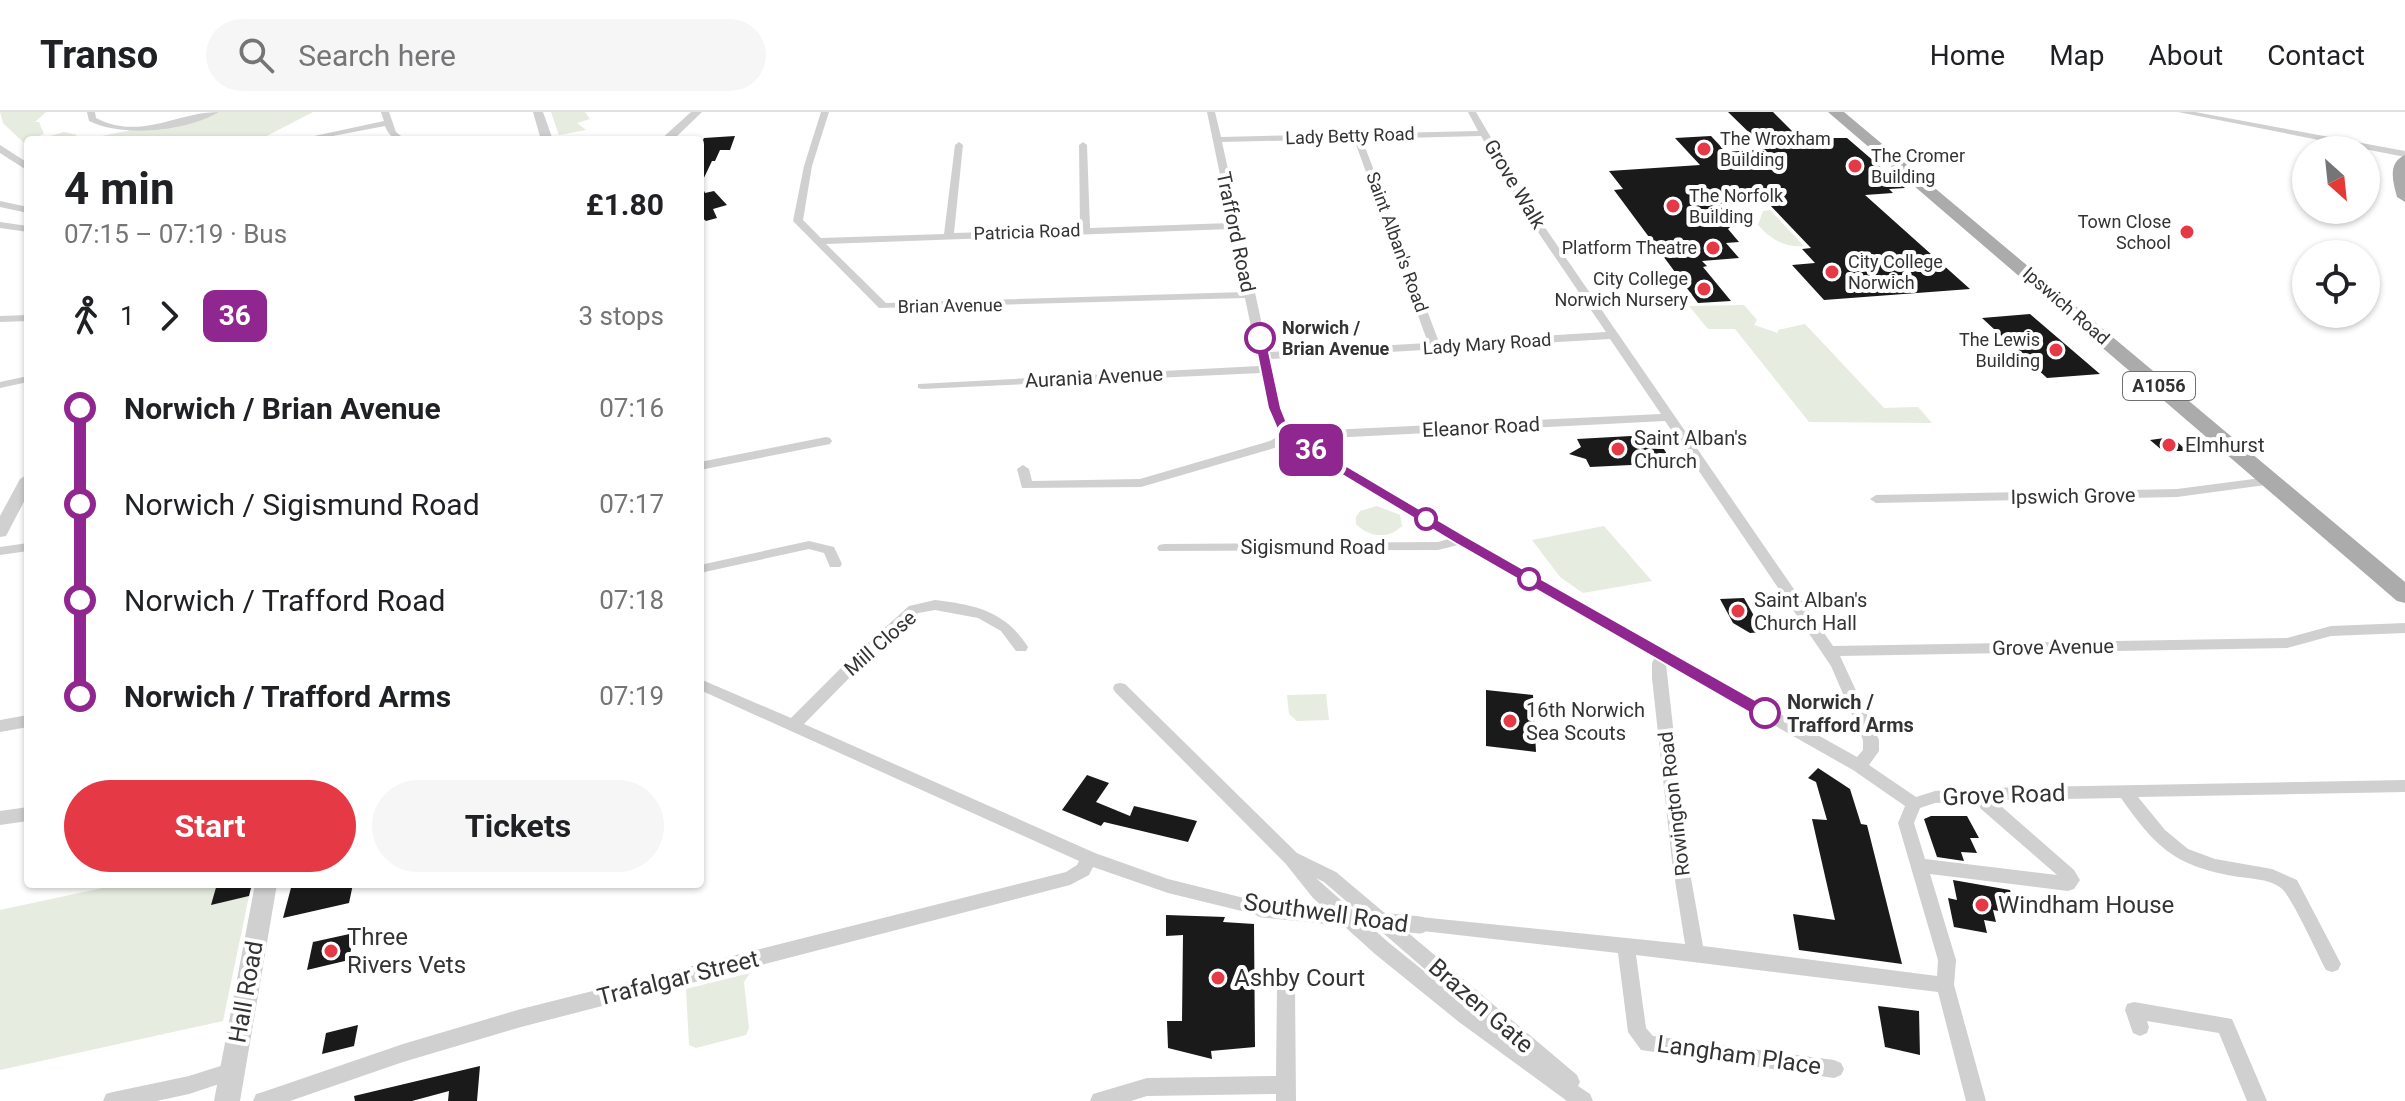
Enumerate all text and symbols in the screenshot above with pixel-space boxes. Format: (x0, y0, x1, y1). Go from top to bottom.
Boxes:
search box (206, 19, 766, 91)
text: Transo (40, 33, 158, 77)
icon: search (234, 33, 278, 77)
text: Search here (298, 38, 456, 73)
text: Home (1930, 39, 2005, 72)
text: Map (2049, 39, 2105, 72)
text: About (2149, 39, 2223, 72)
text: Contact (2267, 39, 2365, 72)
street label: Lady Betty Road (1285, 123, 1415, 148)
place label: The Wroxham Building (1720, 128, 1831, 170)
street label: Grove Walk (1479, 135, 1551, 234)
north arrow (2292, 136, 2380, 224)
map controls (2292, 136, 2380, 328)
marker: The Wroxham Building (1695, 140, 1713, 158)
place label: The Cromer Building (1871, 145, 1965, 187)
marker: The Cromer Building (1846, 157, 1864, 175)
text: 4 min (64, 163, 175, 215)
street label: Saint Alban's Road (1362, 169, 1433, 315)
street label: Trafford Road (1212, 170, 1260, 294)
place label: The Norfolk Building (1689, 185, 1784, 227)
text: £1.80 (586, 187, 664, 222)
marker: The Norfolk Building (1664, 197, 1682, 215)
place label: Town Close School (2078, 211, 2171, 253)
text: 07:15 – 07:19 · Bus (64, 219, 287, 249)
street label: Patricia Road (973, 219, 1081, 244)
marker: Town Close School (2178, 223, 2196, 241)
place label: Platform Theatre (1562, 237, 1697, 258)
marker: Platform Theatre (1704, 239, 1722, 257)
button: locate (2292, 240, 2380, 328)
place label: City College Norwich (1848, 251, 1943, 293)
marker: City College Norwich (1823, 263, 1841, 281)
street label: Ipswich Road (2019, 263, 2114, 349)
place label: City College Norwich Nursery (1554, 268, 1688, 310)
marker: City College Norwich Nursery (1695, 280, 1713, 298)
icon: walk (64, 294, 108, 338)
icon: forward (147, 294, 191, 338)
street label: Brian Avenue (897, 294, 1003, 317)
text: 36 (219, 299, 251, 332)
text: 1 (120, 301, 135, 331)
text: 3 stops (578, 301, 664, 331)
place label: Norwich / Brian Avenue (1282, 317, 1390, 359)
marker: Norwich / Brian Avenue (1245, 323, 1275, 353)
street label: Lady Mary Road (1422, 329, 1552, 358)
place label: The Lewis Building (1959, 329, 2040, 371)
marker: The Lewis Building (2047, 341, 2065, 359)
street label: Aurania Avenue (1024, 361, 1164, 393)
road number: A1056 (2123, 372, 2195, 400)
text: Norwich / Brian Avenue (124, 391, 441, 426)
text: 07:16 (599, 393, 664, 423)
street label: Eleanor Road (1422, 412, 1540, 442)
line badge: 36 (1275, 424, 1347, 476)
place label: Saint Alban's Church (1634, 426, 1747, 473)
text: 36 (1295, 433, 1327, 466)
place label: Elmhurst (2185, 433, 2264, 457)
marker: Elmhurst (2160, 436, 2178, 454)
marker: Saint Alban's Church (1609, 440, 1627, 458)
street label: Ipswich Grove (2010, 483, 2136, 509)
text: Norwich / Sigismund Road (124, 487, 480, 522)
text: 07:17 (599, 489, 664, 519)
unlabelled marker (1415, 508, 1437, 530)
street label: Sigismund Road (1241, 535, 1385, 559)
unlabelled marker (1518, 568, 1540, 590)
text: Norwich / Trafford Road (124, 583, 445, 618)
text: 07:18 (599, 585, 664, 615)
place label: Saint Alban's Church Hall (1754, 588, 1867, 635)
marker: Saint Alban's Church Hall (1729, 602, 1747, 620)
street label: Mill Close (839, 605, 921, 681)
street label: Grove Avenue (1992, 634, 2114, 660)
text: Norwich / Trafford Arms (124, 679, 451, 714)
text: 07:19 (599, 681, 664, 711)
place label: Norwich / Trafford Arms (1787, 690, 1914, 737)
place label: 16th Norwich Sea Scouts (1526, 698, 1645, 745)
marker: Norwich / Trafford Arms (1750, 698, 1780, 728)
marker: 16th Norwich Sea Scouts (1501, 712, 1519, 730)
street label: Rowington Road (1653, 730, 1695, 878)
street label: Grove Road (1942, 779, 2066, 811)
button: Start (64, 780, 356, 872)
button: Tickets (372, 780, 664, 872)
street label: Southwell Road (1242, 888, 1410, 938)
place label: Windham House (1998, 891, 2174, 919)
marker: Windham House (1973, 896, 1991, 914)
place label: Three Rivers Vets (347, 923, 466, 979)
street label: Hall Road (223, 939, 269, 1045)
marker: Three Rivers Vets (322, 942, 340, 960)
street label: Trafalgar Street (594, 944, 762, 1012)
street label: Brazen Gate (1423, 953, 1539, 1059)
place label: Ashby Court (1234, 964, 1365, 992)
marker: Ashby Court (1209, 969, 1227, 987)
street label: Langham Place (1655, 1030, 1823, 1080)

